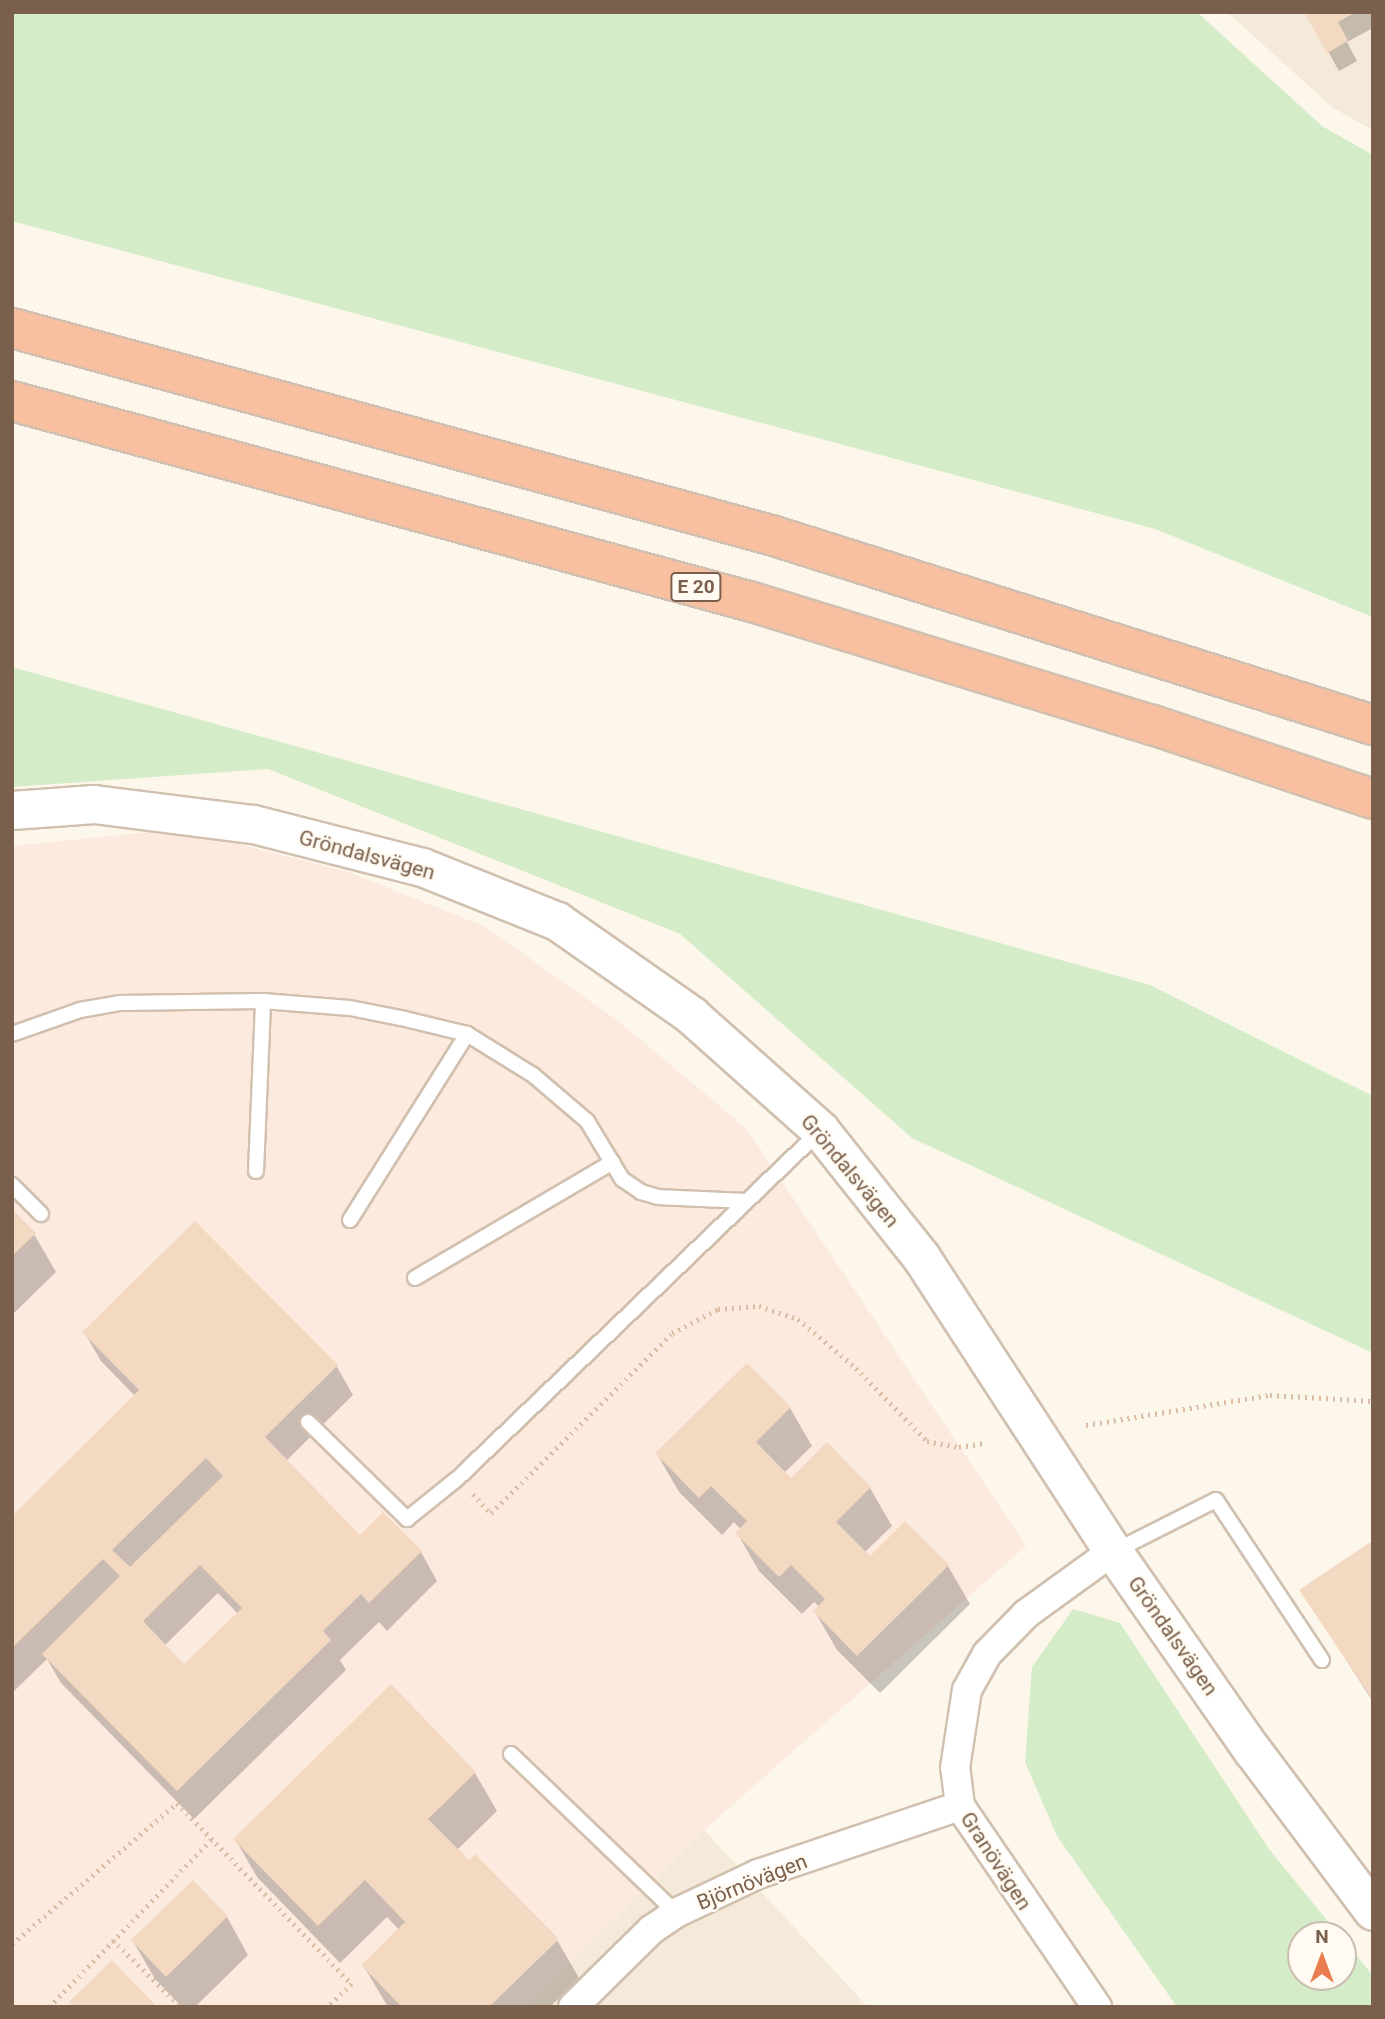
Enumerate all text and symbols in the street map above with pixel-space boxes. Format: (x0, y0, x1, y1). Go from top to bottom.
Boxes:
road number: E 20 (670, 572, 722, 602)
street label: Gröndalsvägen (296, 825, 438, 885)
street label: Gröndalsvägen (795, 1109, 905, 1233)
street label: Gröndalsvägen (1123, 1571, 1223, 1701)
street label: Granövägen (955, 1807, 1037, 1915)
street label: Björnövägen (693, 1848, 811, 1916)
north arrow (1287, 1921, 1357, 1991)
text: N (1315, 1925, 1329, 1948)

